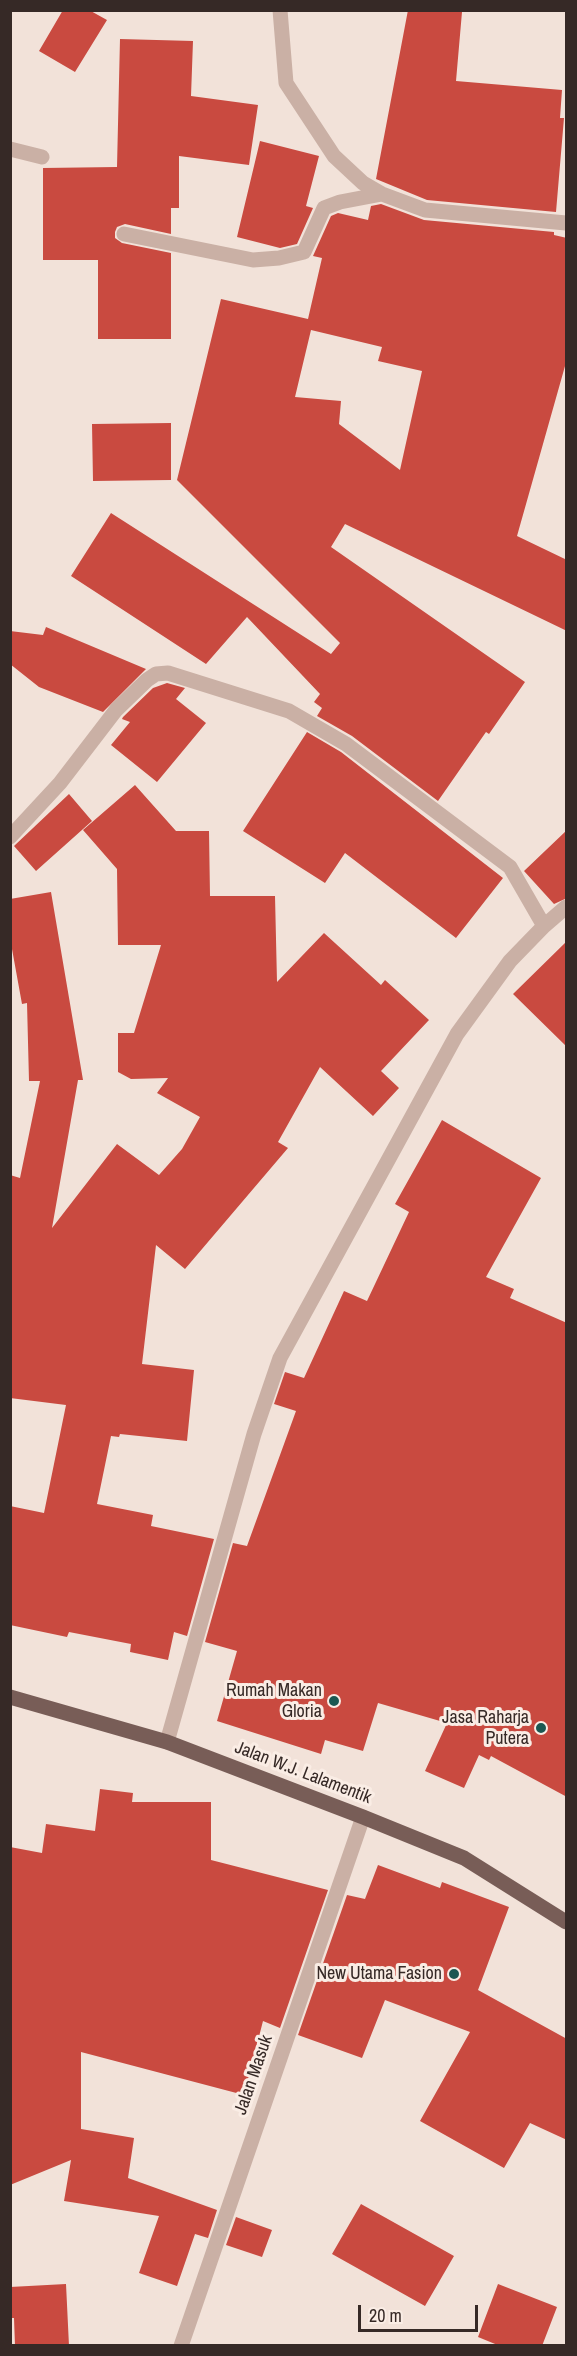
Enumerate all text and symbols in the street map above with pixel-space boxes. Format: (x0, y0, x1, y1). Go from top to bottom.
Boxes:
place label: Rumah Makan Gloria (226, 1680, 322, 1722)
marker: Rumah Makan Gloria (327, 1694, 341, 1708)
place label: Jasa Raharja Putera (442, 1707, 529, 1750)
marker: Jasa Raharja Putera (534, 1721, 548, 1735)
street label: Jalan W.J. Lalamentik (232, 1737, 374, 1809)
place label: New Utama Fasion (316, 1963, 442, 1985)
marker: New Utama Fasion (447, 1967, 461, 1981)
street label: Jalan Masuk (230, 2032, 278, 2118)
scale bar (361, 2293, 481, 2331)
text: 20 m (369, 2303, 402, 2328)

